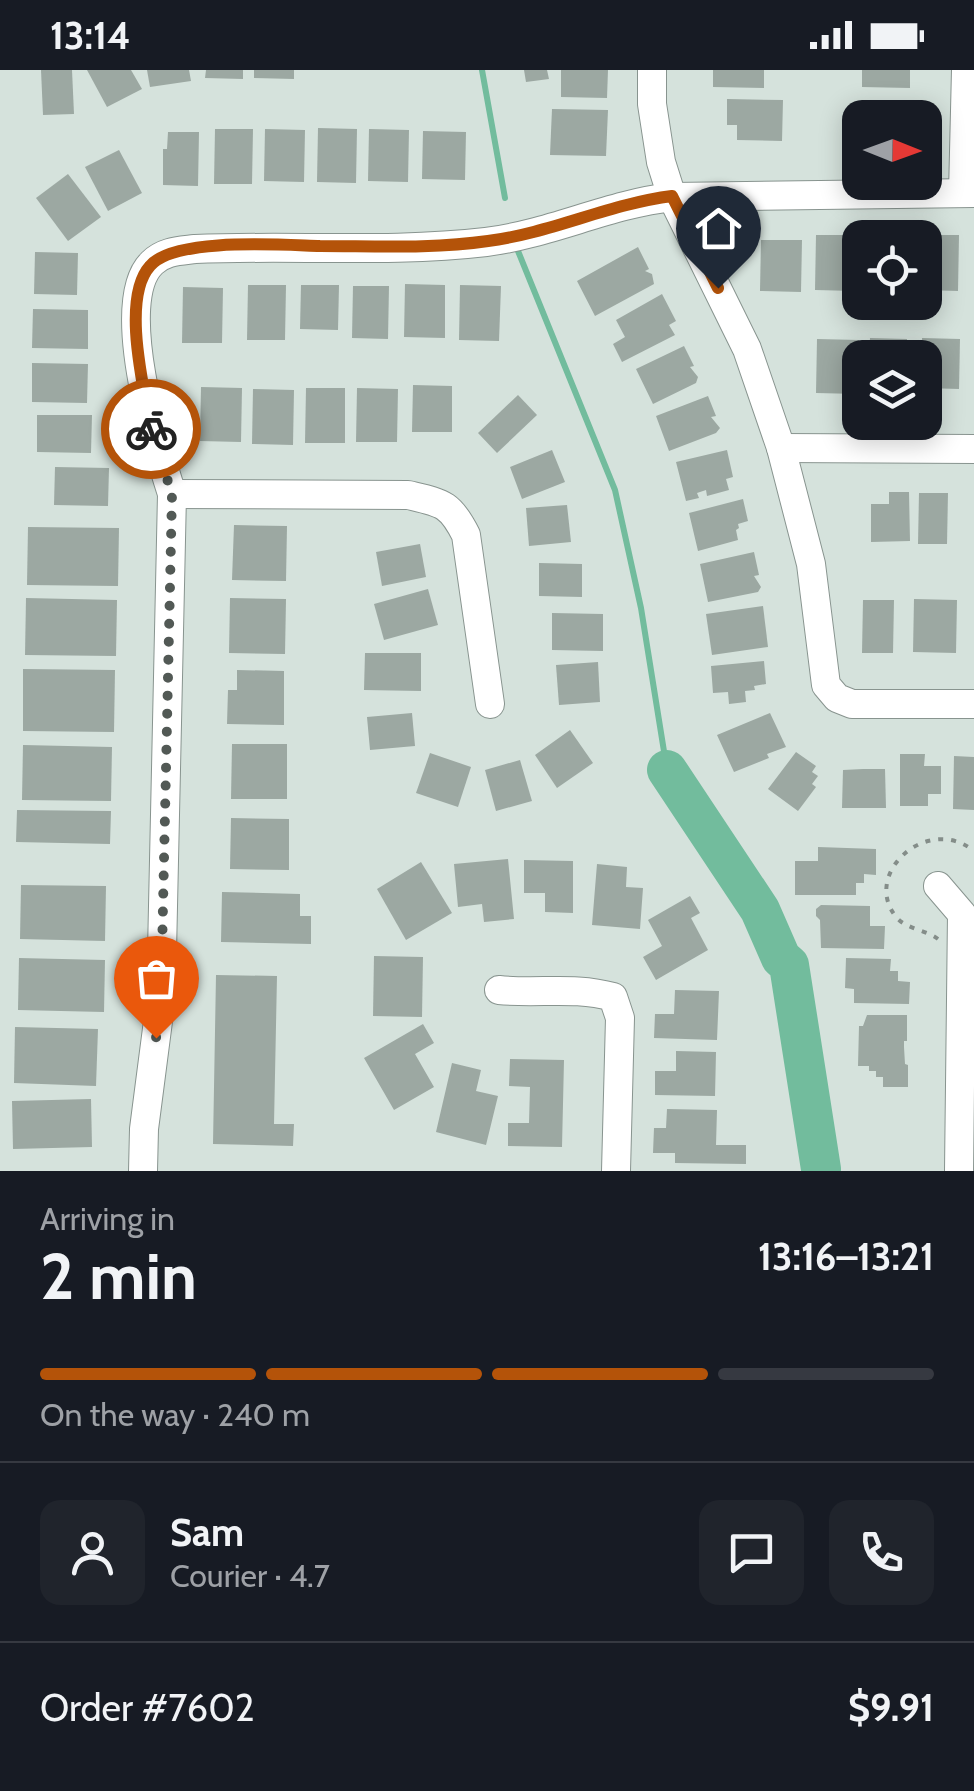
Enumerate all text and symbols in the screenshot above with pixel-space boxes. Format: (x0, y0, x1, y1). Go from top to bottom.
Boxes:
text: 13:14 (50, 12, 131, 59)
north arrow (842, 100, 942, 200)
map controls (842, 100, 942, 440)
pin (676, 186, 761, 289)
icon: home (691, 201, 746, 256)
button: locate (842, 220, 942, 320)
button: layers (842, 340, 942, 440)
courier (101, 379, 201, 479)
icon: bike (124, 402, 179, 457)
pin (114, 936, 199, 1039)
icon: bag (129, 951, 184, 1006)
text: Arriving in (40, 1199, 175, 1238)
text: 13:16–13:21 (758, 1233, 934, 1280)
text: 2 min (40, 1236, 197, 1315)
text: On the way · 240 m (40, 1395, 310, 1434)
button: person (40, 1500, 145, 1605)
button: chat (699, 1500, 804, 1605)
button: phone (829, 1500, 934, 1605)
text: Sam (170, 1509, 244, 1556)
text: Courier · 4.7 (170, 1556, 330, 1595)
text: Order #7602 (40, 1684, 255, 1731)
text: $9.91 (848, 1684, 934, 1731)

